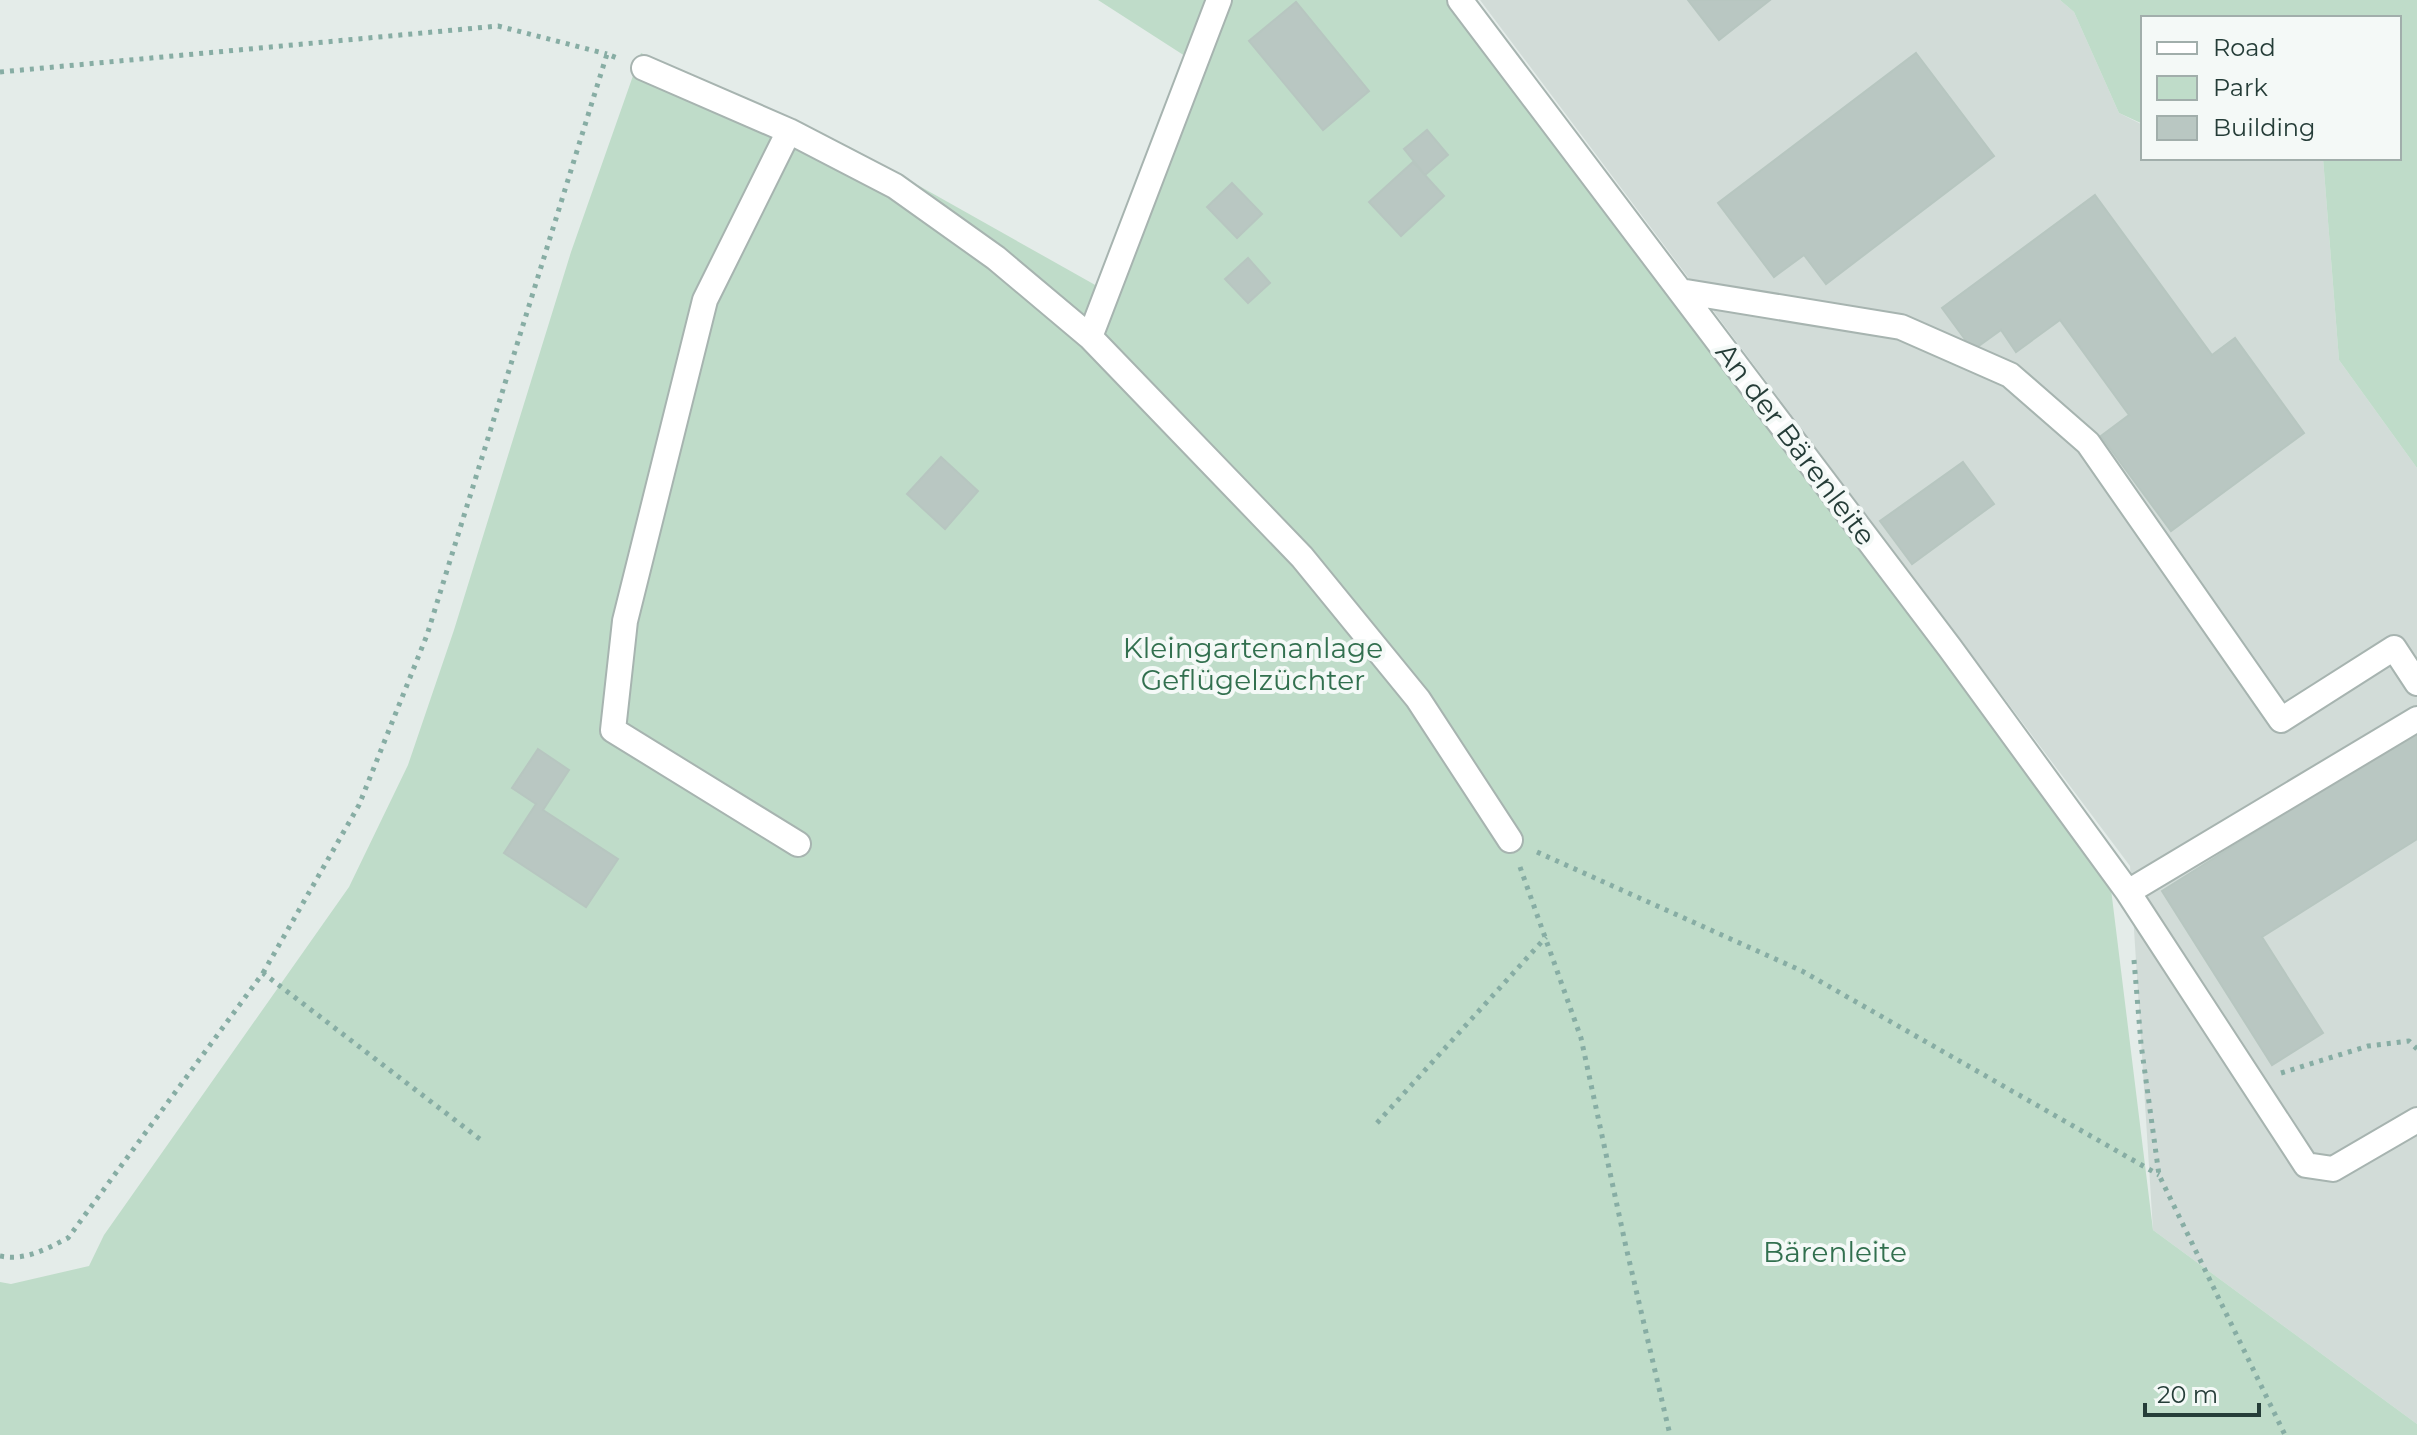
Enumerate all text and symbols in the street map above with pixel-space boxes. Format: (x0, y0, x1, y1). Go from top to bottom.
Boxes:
legend (2141, 16, 2401, 160)
text: Road (2213, 33, 2276, 62)
text: Park (2213, 73, 2268, 102)
text: Building (2213, 113, 2316, 142)
street label: An der Bärenleite (1709, 336, 1883, 552)
park label: Kleingartenanlage Geflügelzüchter (1123, 631, 1383, 697)
park label: Bärenleite (1763, 1235, 1907, 1269)
scale bar (2145, 1367, 2259, 1417)
text: 20 m (2157, 1380, 2218, 1409)

